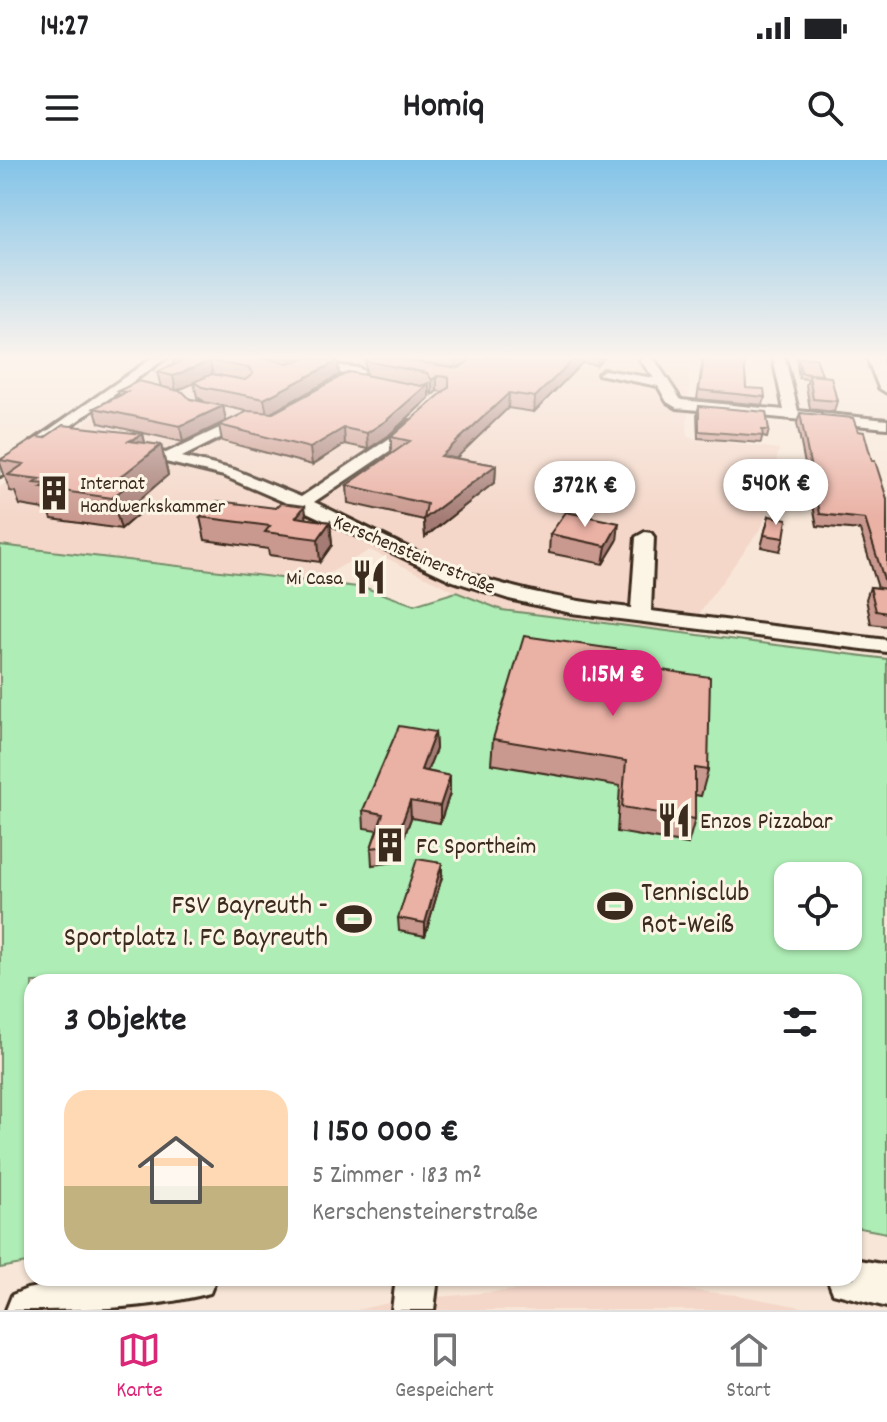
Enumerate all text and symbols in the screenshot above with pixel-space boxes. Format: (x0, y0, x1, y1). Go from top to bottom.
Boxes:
text: 14:27 (40, 7, 89, 50)
text: Homiq (403, 82, 484, 134)
icon: menu (40, 86, 84, 130)
icon: search (803, 86, 847, 130)
pin: 540K € (711, 459, 841, 527)
pin: 372K € (520, 461, 650, 529)
text: 540K € (741, 466, 811, 503)
text: 372K € (552, 468, 618, 505)
place label: Internat Handwerkskammer (80, 471, 226, 522)
building icon: Internat Handwerkskammer (35, 474, 73, 512)
street label: Kerschensteinerstraße (328, 509, 499, 603)
restaurant icon: Mi Casa (350, 558, 388, 596)
place label: Mi Casa (286, 566, 344, 594)
pin: 1.15M € (539, 650, 687, 718)
text: 1.15M € (581, 657, 645, 694)
restaurant icon: Enzos Pizzabar (655, 801, 693, 839)
place label: Enzos Pizzabar (700, 806, 833, 840)
building icon: FC Sportheim (371, 826, 409, 864)
place label: FC Sportheim (416, 831, 537, 865)
map controls (774, 862, 862, 950)
button: locate (774, 862, 862, 950)
place label: Tennisclub Rot-Weiß (641, 875, 749, 947)
sports icon: Tennisclub Rot-Weiß (596, 887, 634, 925)
place label: FSV Bayreuth - Sportplatz 1. FC Bayreuth (64, 888, 328, 960)
sports icon: FSV Bayreuth - Sportplatz 1. FC Bayreuth (335, 900, 373, 938)
text: 3 Objekte (64, 998, 186, 1047)
icon: filters (778, 1000, 822, 1044)
text: 1 150 000 € (312, 1109, 459, 1158)
icon: home (128, 1122, 224, 1218)
text: 5 Zimmer · 183 m² (312, 1158, 482, 1195)
text: Kerschensteinerstraße (312, 1195, 538, 1232)
tab: Karte (116, 1328, 163, 1407)
tab: Gespeichert (395, 1328, 494, 1407)
tab: Start (726, 1328, 771, 1407)

